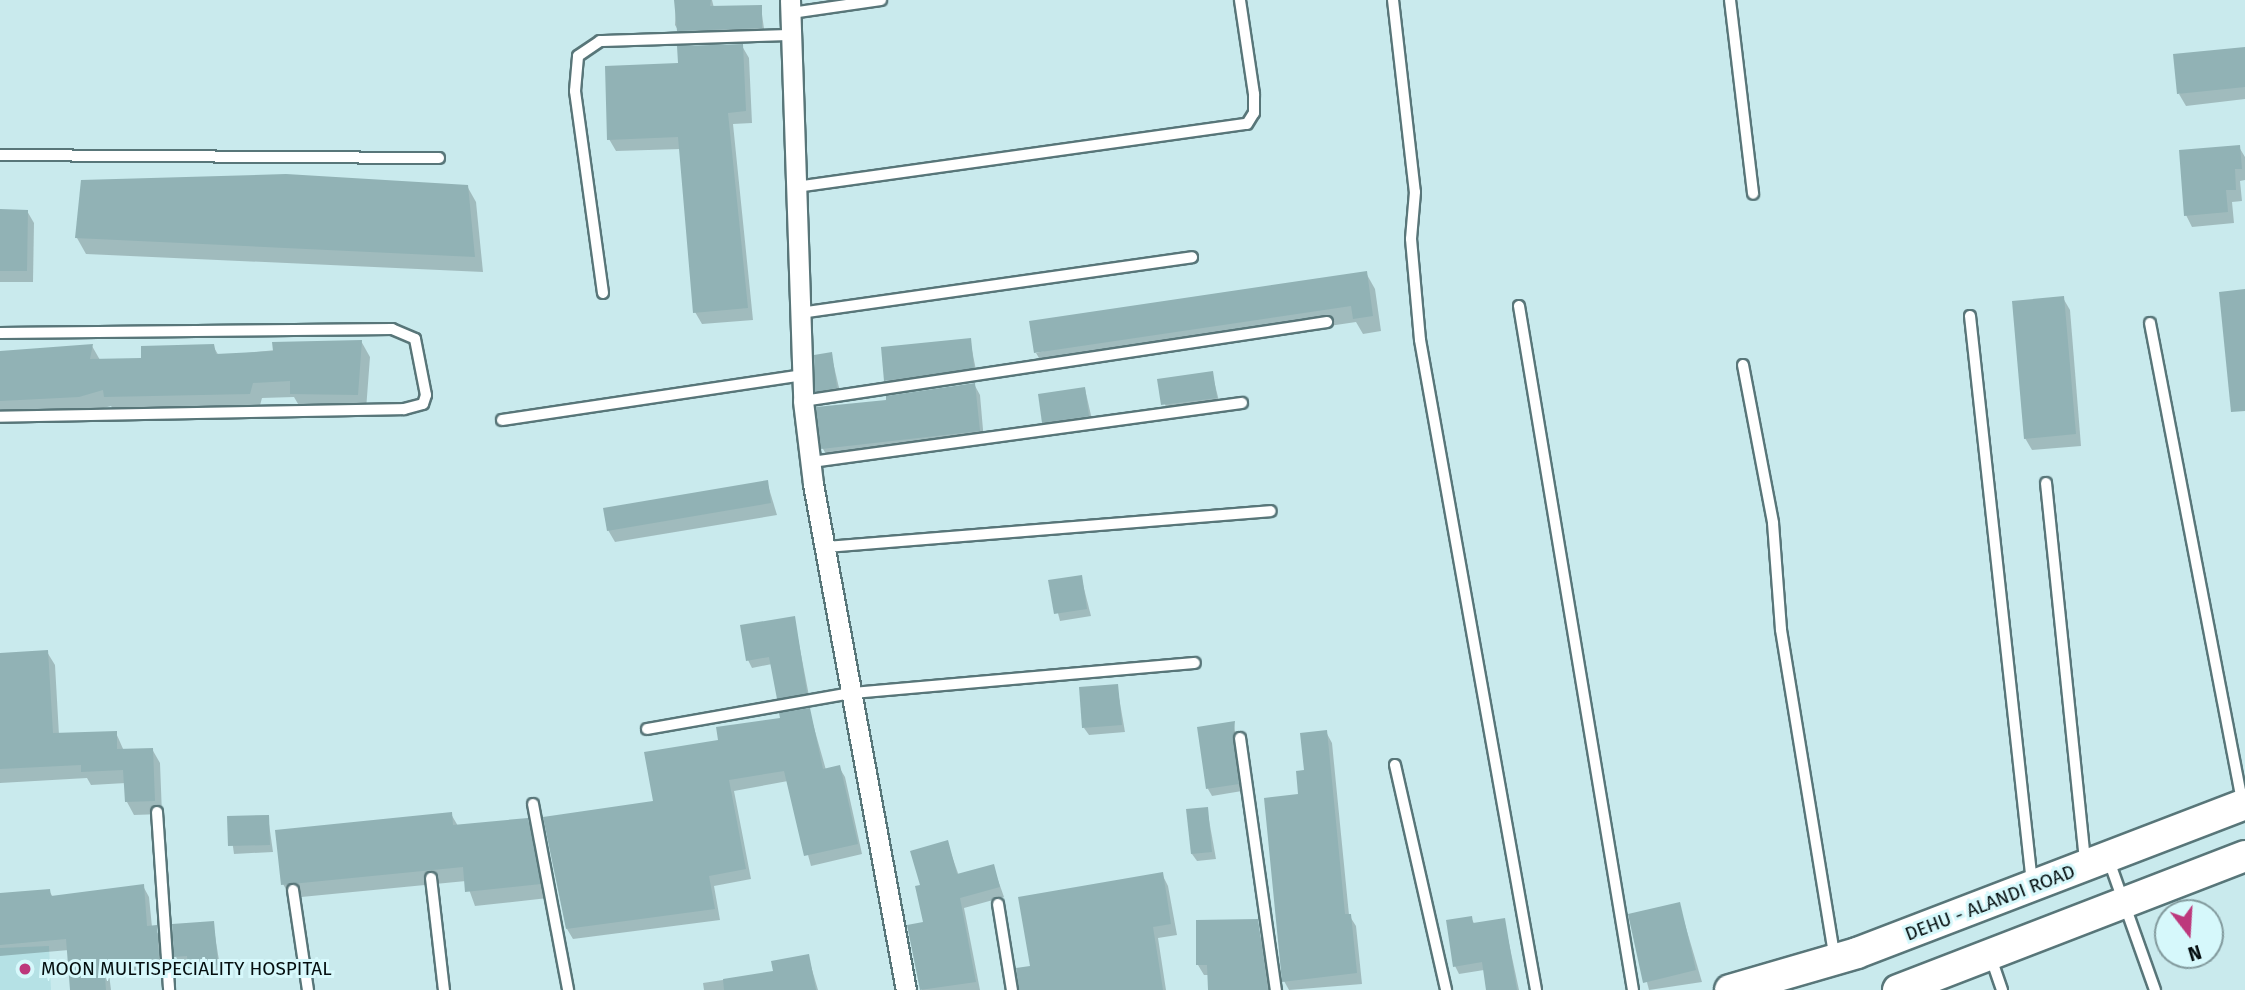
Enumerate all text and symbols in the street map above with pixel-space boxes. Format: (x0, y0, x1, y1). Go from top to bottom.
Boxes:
street label: DEHU - ALANDI ROAD (1902, 860, 2078, 946)
north arrow (2154, 899, 2224, 969)
text: N (2185, 940, 2204, 965)
place label: MOON MULTISPECIALITY HOSPITAL (41, 958, 332, 980)
marker: MOON MULTISPECIALITY HOSPITAL (15, 959, 35, 979)

